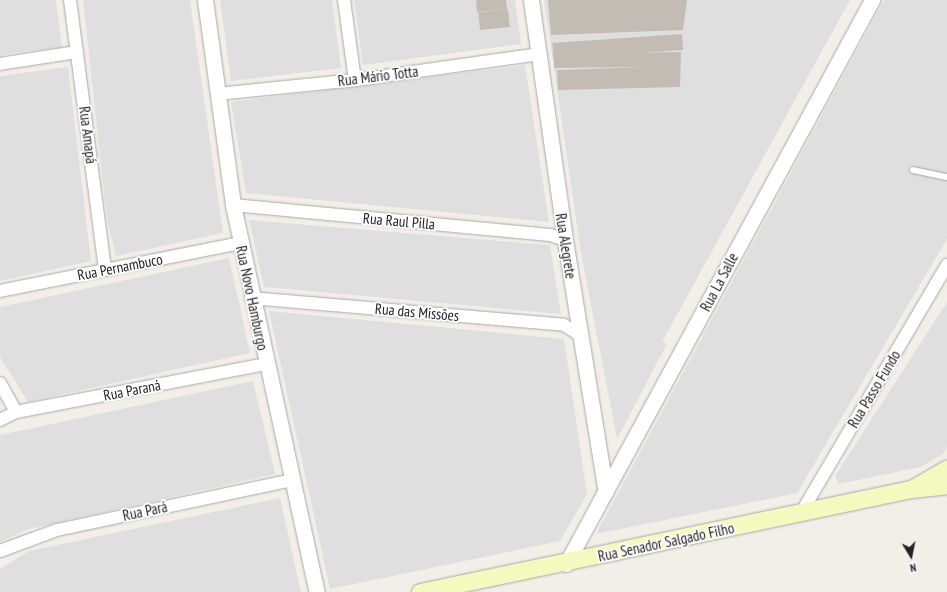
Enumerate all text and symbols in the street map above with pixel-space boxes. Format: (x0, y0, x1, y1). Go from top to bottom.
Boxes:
street label: Rua Mário Totta (337, 62, 419, 90)
street label: Rua Amapá (76, 105, 100, 165)
street label: Rua Raul Pilla (362, 209, 436, 233)
street label: Rua Alegrete (552, 212, 580, 280)
street label: Rua Novo Hamburgo (232, 244, 272, 352)
street label: Rua Pernambuco (76, 250, 164, 284)
street label: Rua La Salle (696, 250, 742, 314)
street label: Rua das Missões (374, 299, 460, 325)
street label: Rua Passo Fundo (844, 347, 904, 431)
street label: Rua Paraná (102, 376, 162, 404)
street label: Rua Pará (121, 497, 169, 525)
street label: Rua Senador Salgado Filho (596, 519, 736, 565)
north arrow (891, 536, 931, 576)
text: N (909, 560, 917, 575)

